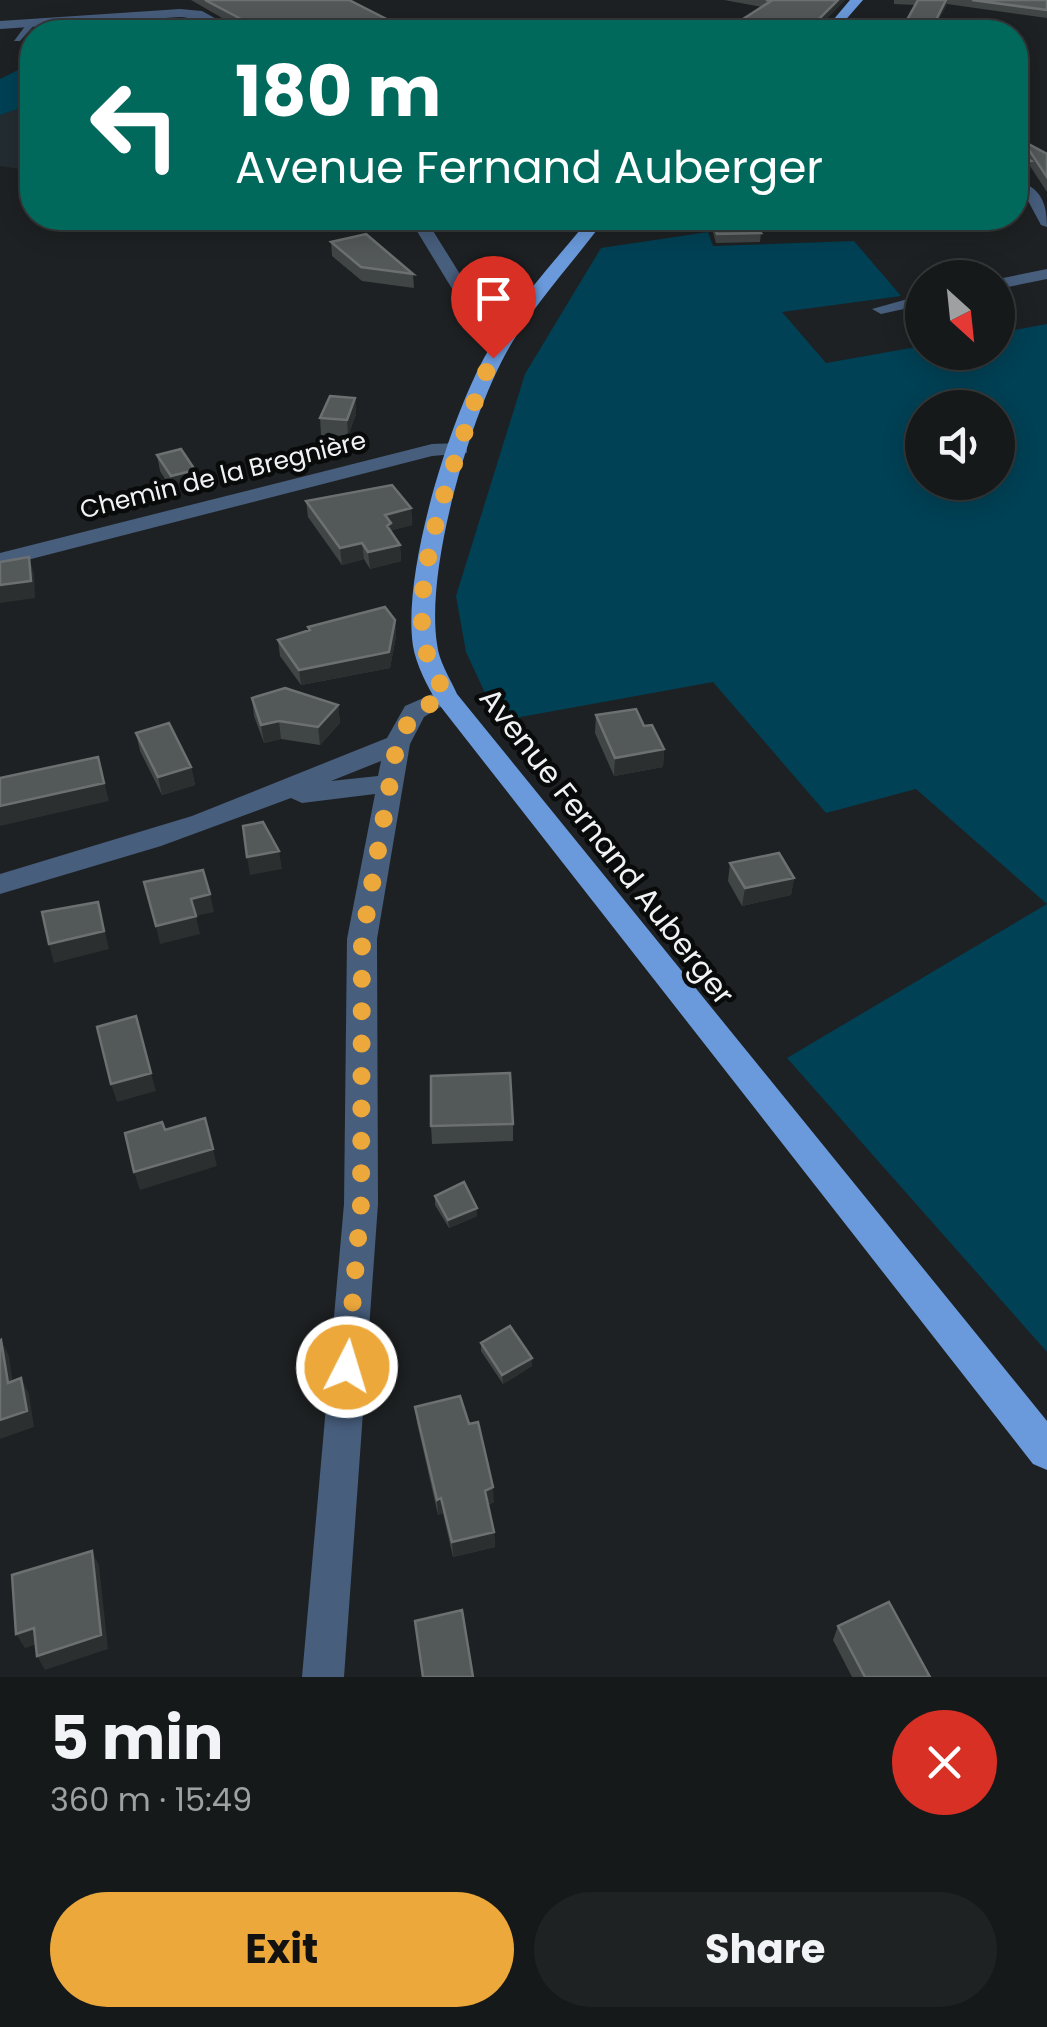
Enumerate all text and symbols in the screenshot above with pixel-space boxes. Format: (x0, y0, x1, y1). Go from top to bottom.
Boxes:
text: 180 m (235, 42, 441, 141)
icon: left (70, 60, 200, 190)
text: Avenue Fernand Auberger (235, 136, 823, 199)
pin (451, 256, 536, 359)
north arrow (905, 260, 1015, 370)
map controls (905, 260, 1015, 500)
icon: arrive (466, 271, 521, 326)
button: sound (905, 390, 1015, 500)
street label: Chemin de la Bregnière (76, 422, 370, 528)
street label: Avenue Fernand Auberger (469, 678, 745, 1014)
position arrow (295, 1315, 399, 1419)
text: 5 min (50, 1696, 223, 1780)
button: close (892, 1710, 997, 1815)
text: 360 m · 15:49 (50, 1777, 252, 1822)
button: Exit (50, 1892, 514, 2007)
button: Share (534, 1892, 997, 2007)

